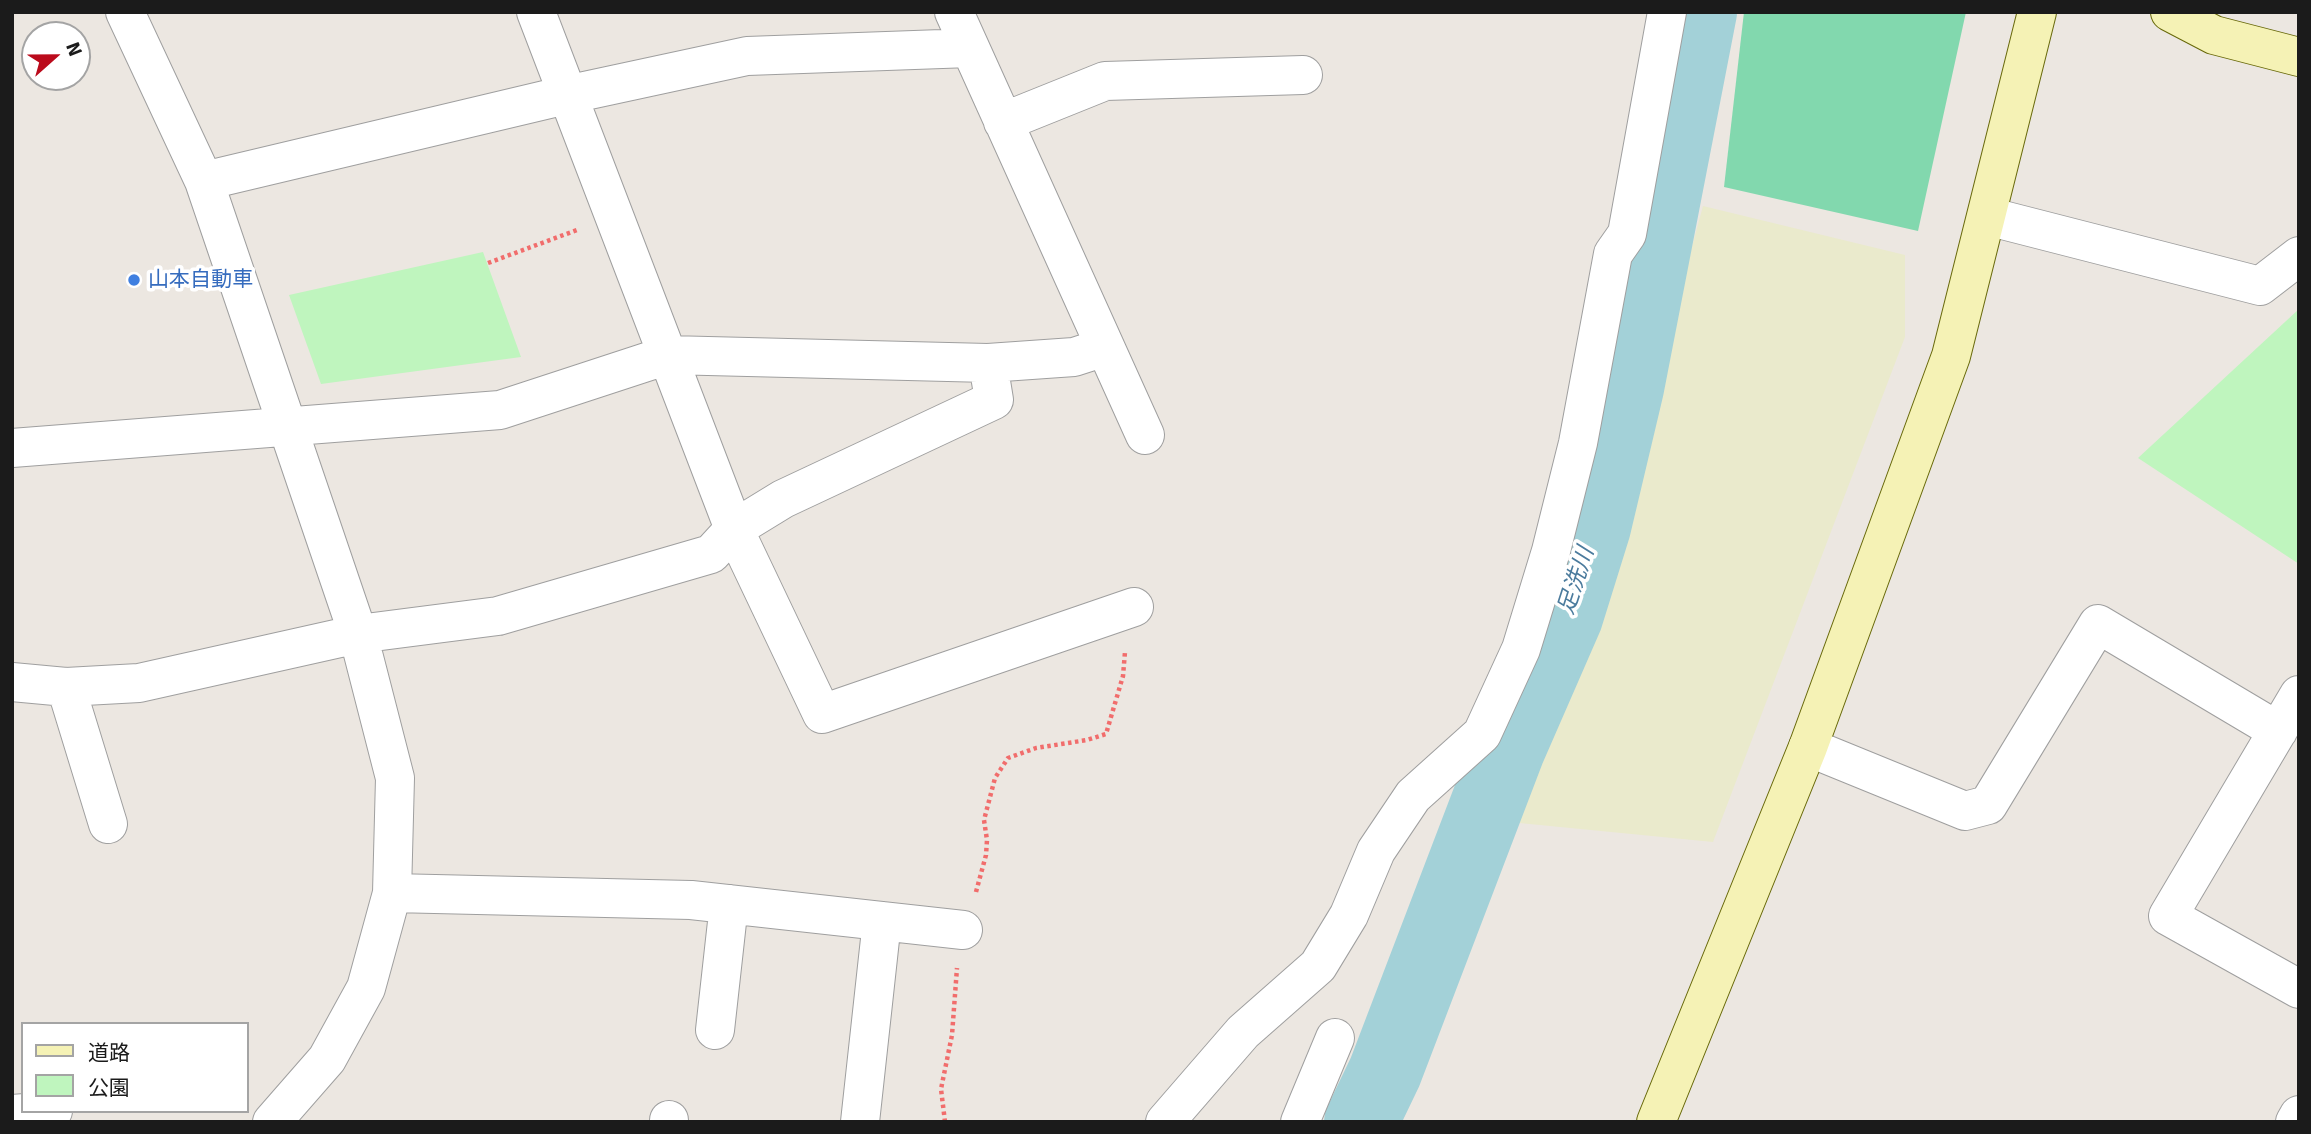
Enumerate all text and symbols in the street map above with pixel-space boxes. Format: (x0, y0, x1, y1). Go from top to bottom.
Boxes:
north arrow (21, 21, 91, 91)
text: N (60, 39, 87, 60)
place label: 山本自動車 (148, 267, 253, 293)
marker: 山本自動車 (126, 272, 142, 288)
water label: 足洗川 (1553, 544, 1601, 618)
legend (21, 1022, 248, 1113)
text: 道路 (88, 1040, 130, 1066)
text: 公園 (88, 1075, 130, 1101)

